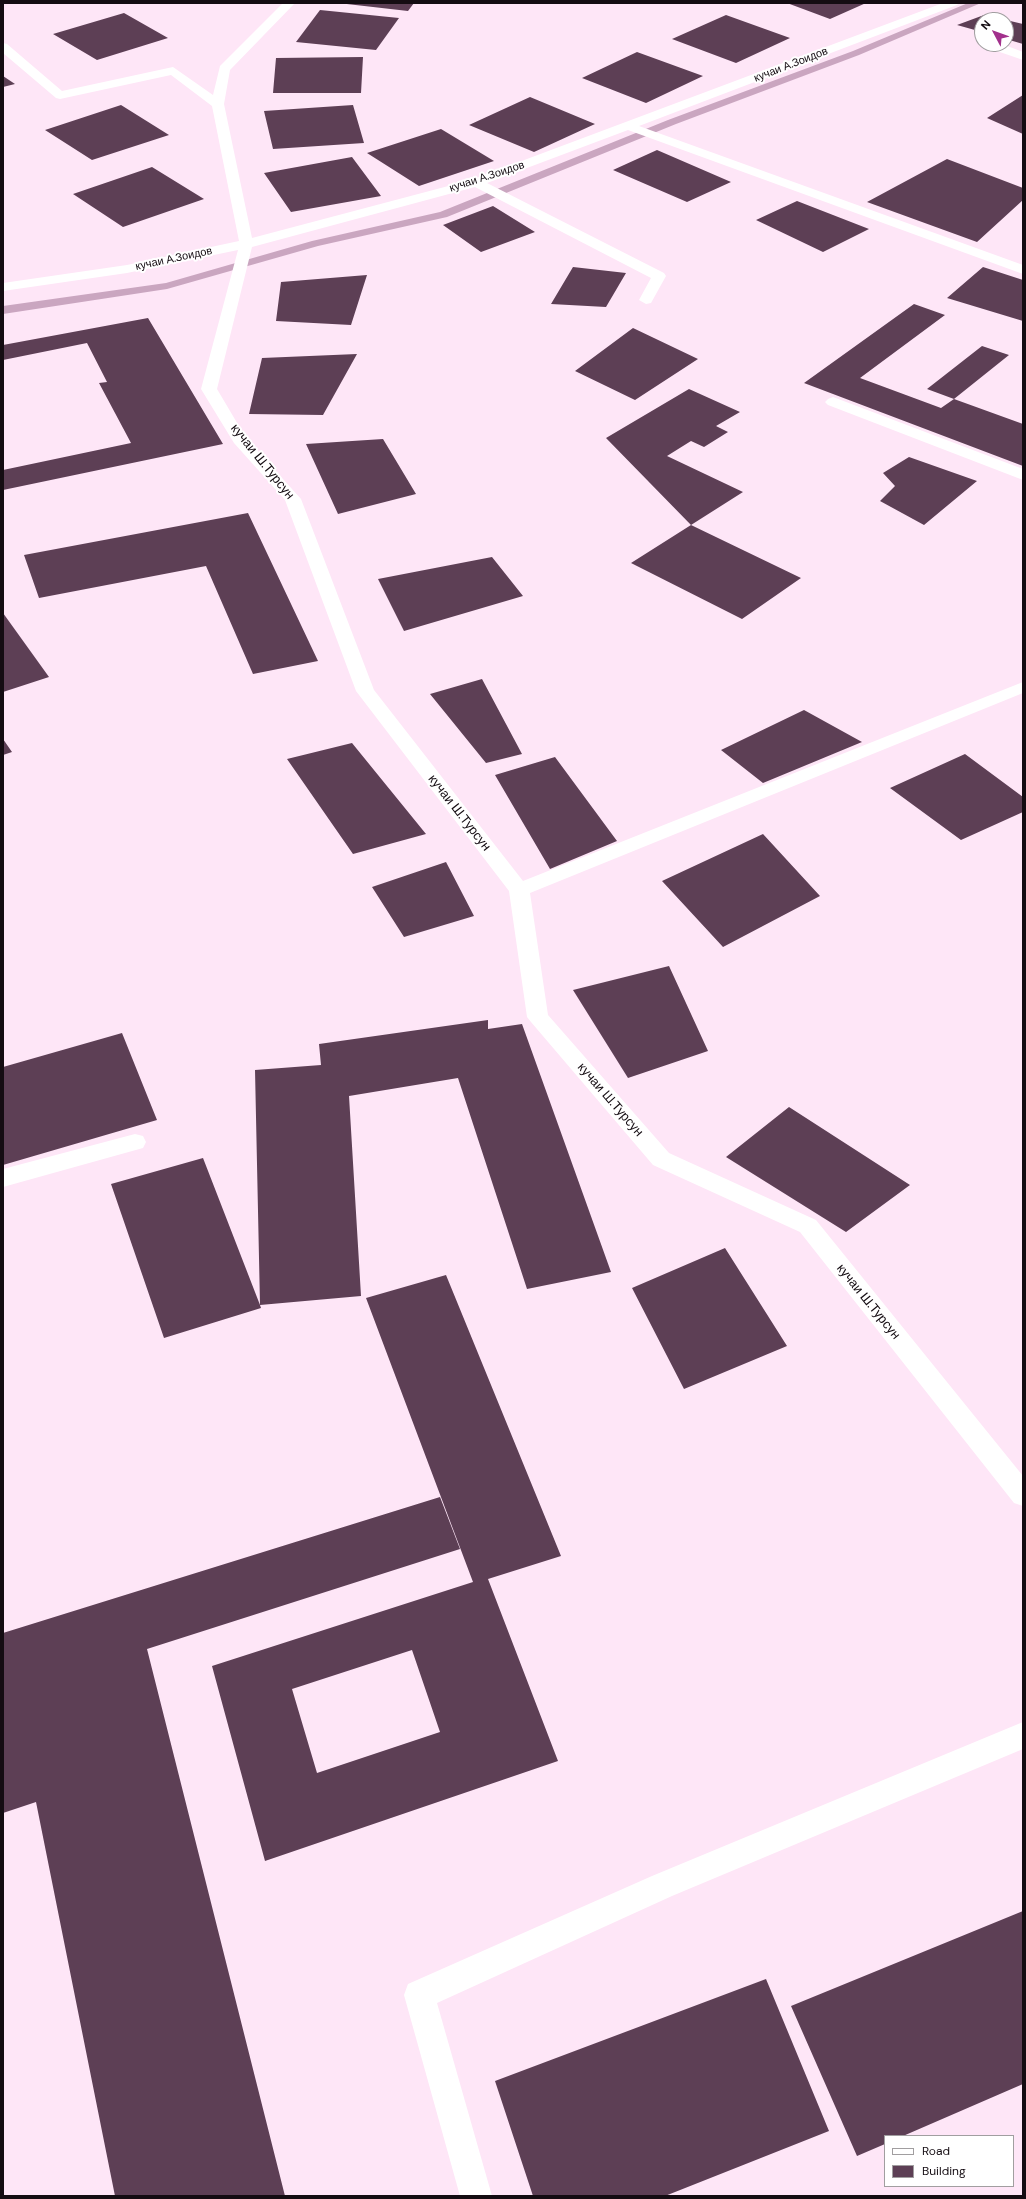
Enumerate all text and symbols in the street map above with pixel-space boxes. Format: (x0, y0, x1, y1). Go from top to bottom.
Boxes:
north arrow (974, 12, 1014, 52)
text: N (978, 17, 994, 32)
street label: кучаи А.Зоидов (752, 45, 830, 85)
street label: кучаи А.Зоидов (448, 159, 526, 195)
street label: кучаи А.Зоидов (134, 244, 214, 274)
street label: кучаи Ш.Турсун (227, 421, 297, 503)
street label: кучаи Ш.Турсун (424, 772, 494, 854)
street label: кучаи Ш.Турсун (574, 1060, 646, 1140)
street label: кучаи Ш.Турсун (833, 1261, 903, 1343)
legend (884, 2135, 1014, 2187)
text: Road (922, 2143, 950, 2159)
text: Building (922, 2163, 966, 2179)

